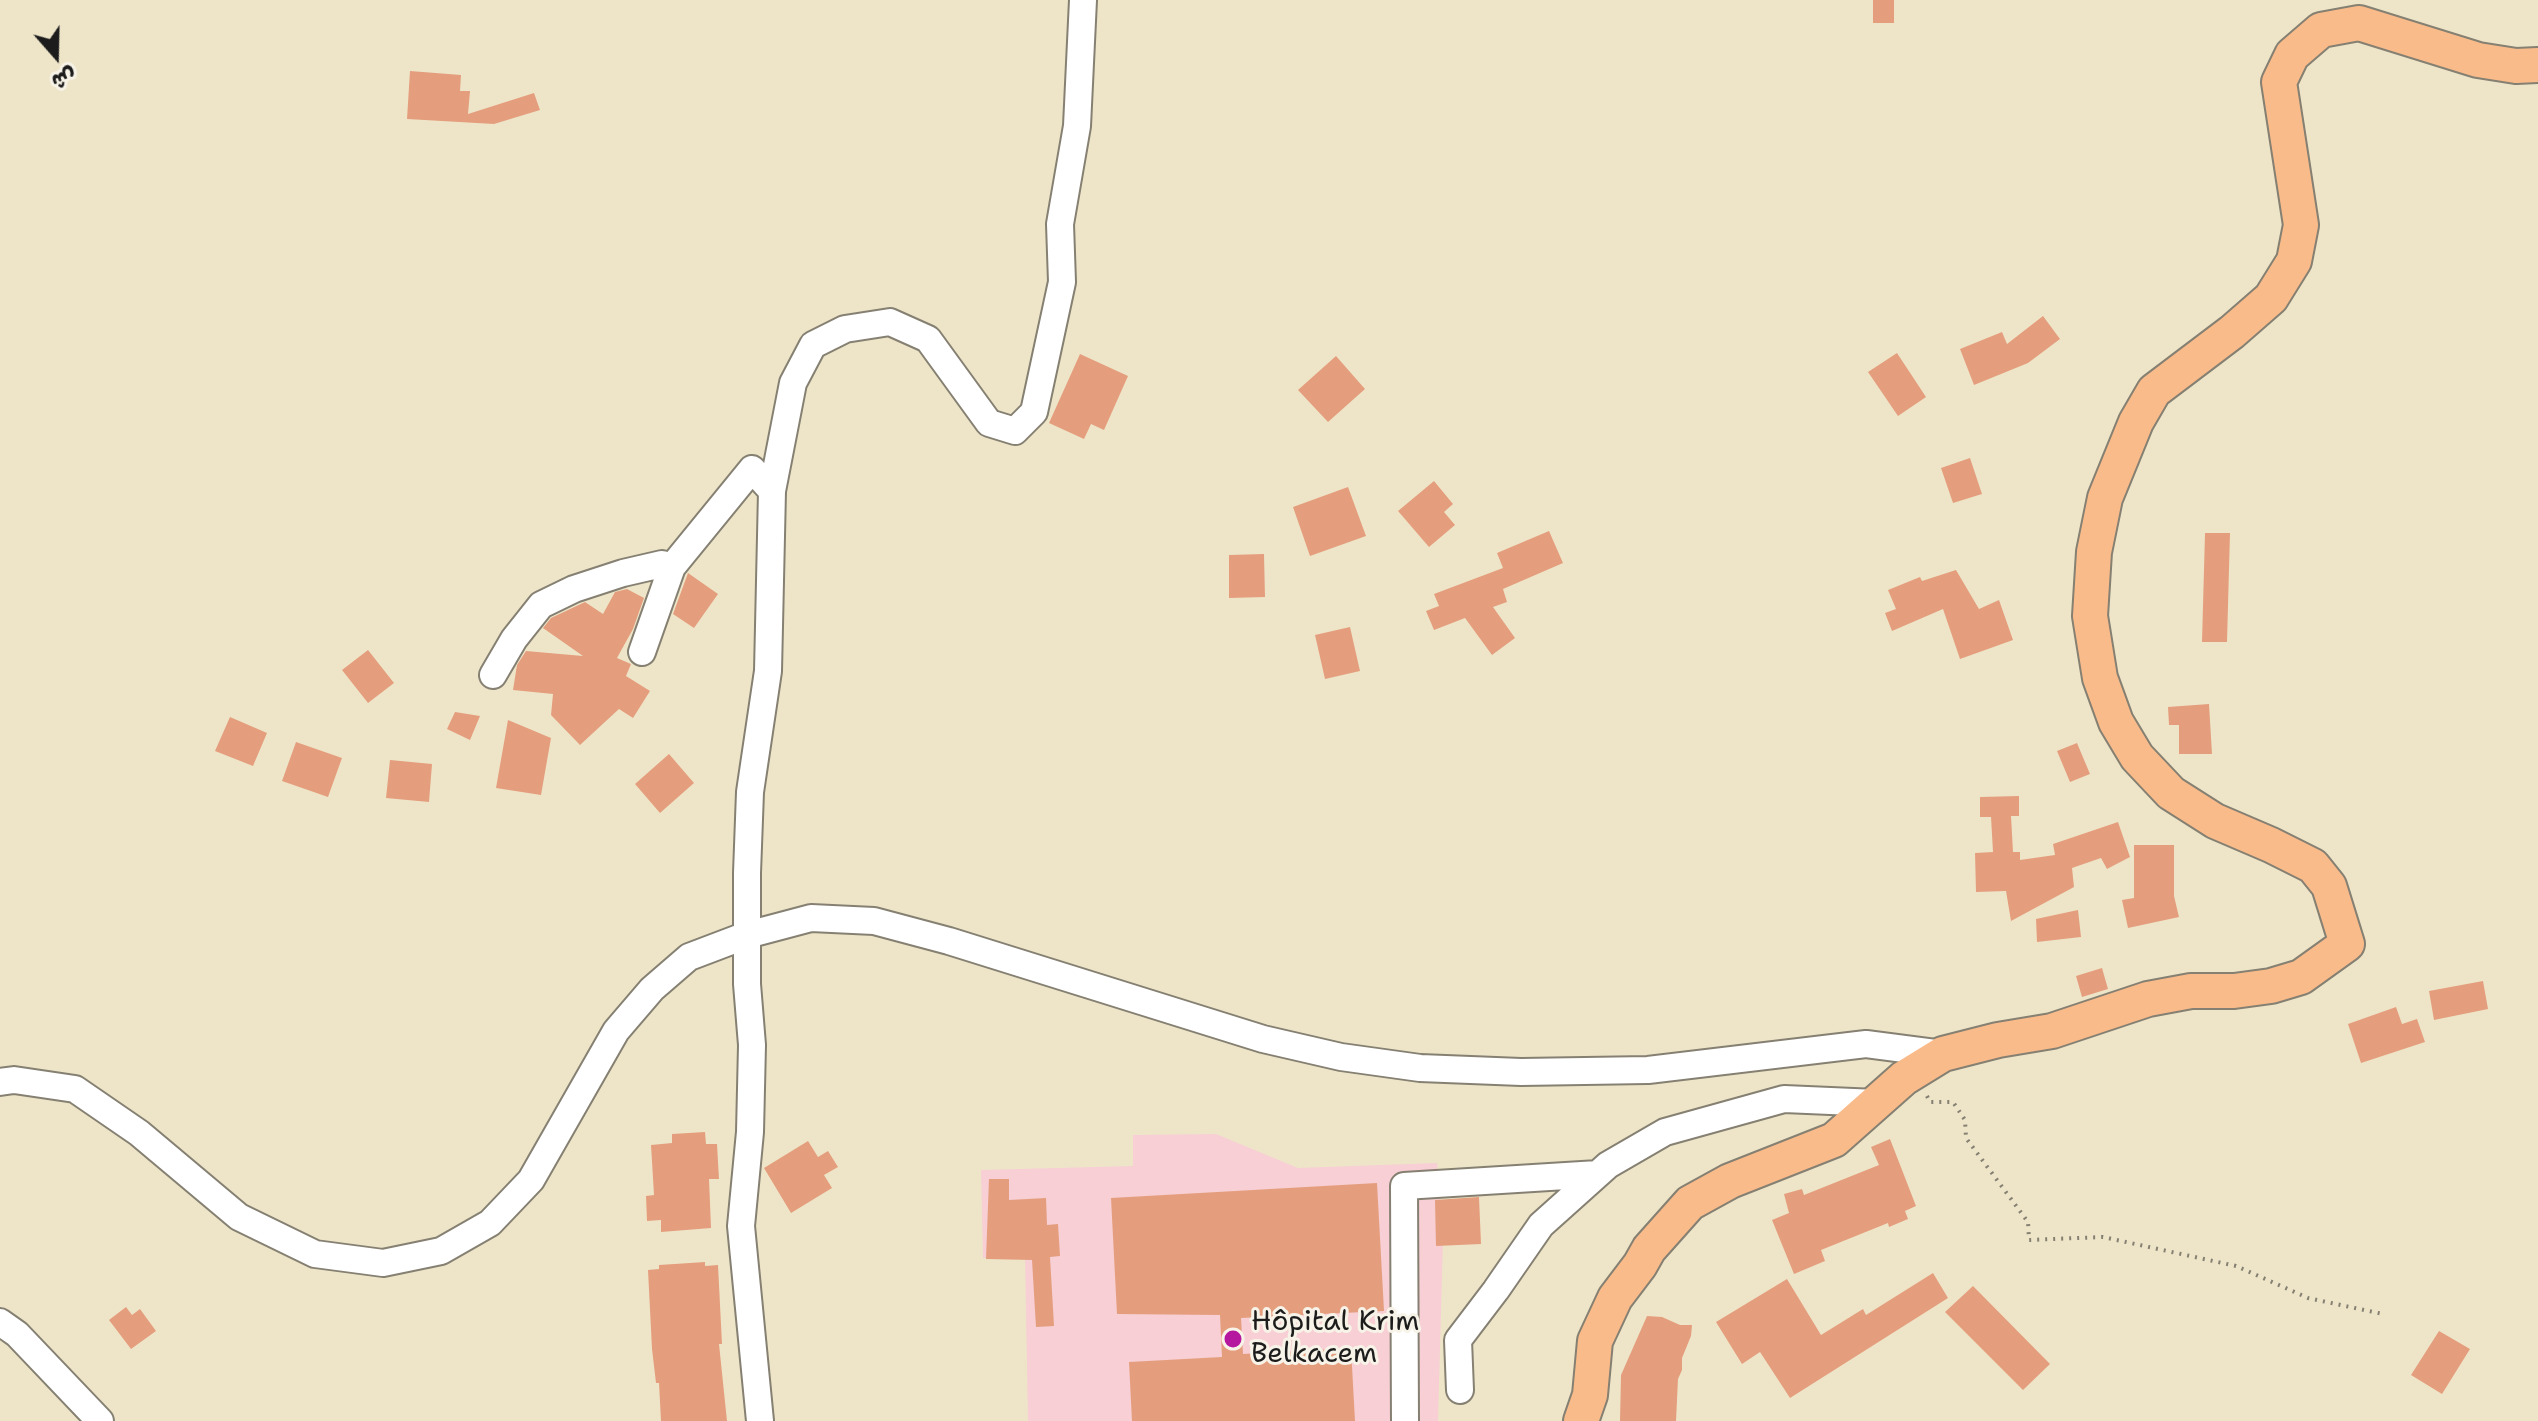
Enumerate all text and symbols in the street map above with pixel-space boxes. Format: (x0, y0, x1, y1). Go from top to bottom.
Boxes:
north arrow (16, 16, 96, 96)
text: ش (48, 61, 81, 97)
place label: Hôpital Krim Belkacem (1251, 1306, 1419, 1372)
marker: Hôpital Krim Belkacem (1222, 1328, 1244, 1350)

